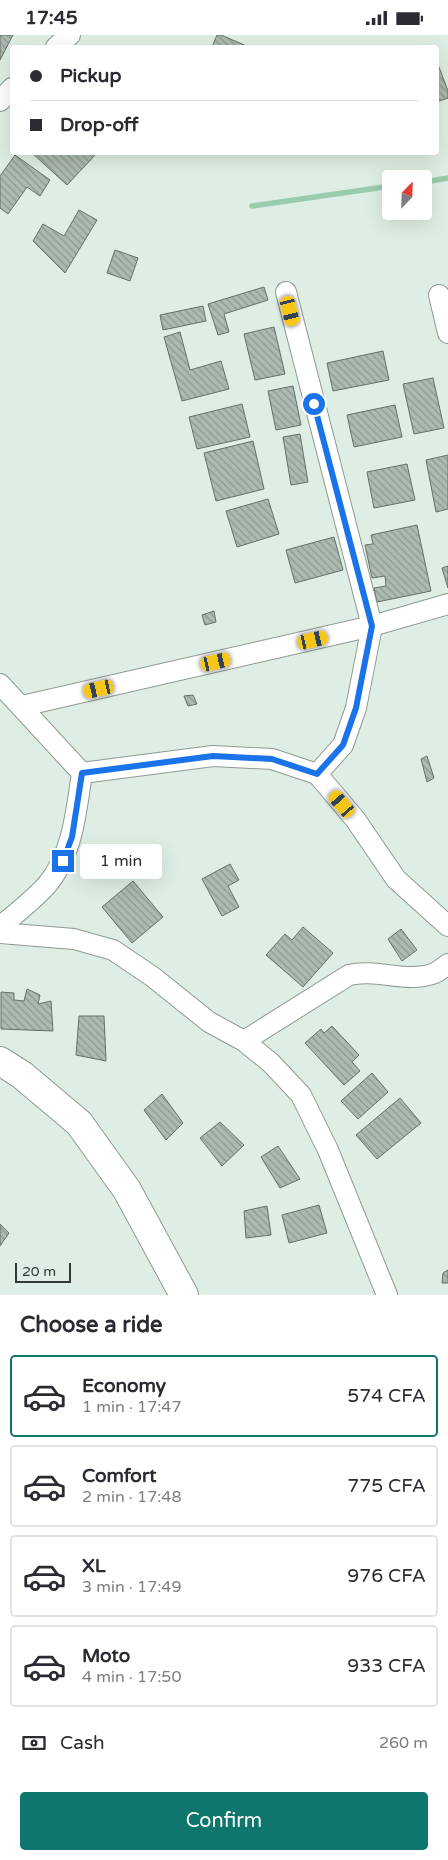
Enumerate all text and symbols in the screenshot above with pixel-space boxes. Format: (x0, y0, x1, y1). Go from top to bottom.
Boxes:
text: 17:45 (25, 7, 78, 29)
text: Pickup (60, 65, 121, 87)
text: Drop-off (60, 114, 139, 136)
north arrow (382, 170, 432, 220)
map controls (382, 170, 432, 220)
car (279, 295, 300, 327)
route start (303, 393, 325, 415)
car (296, 629, 329, 651)
car (199, 651, 232, 673)
car (82, 678, 115, 700)
car (326, 788, 357, 820)
callout: 1 min (80, 843, 163, 879)
route end (52, 850, 74, 872)
text: 1 min (100, 851, 142, 871)
scale bar (15, 1260, 71, 1283)
text: 20 m (22, 1263, 56, 1280)
text: Choose a ride (20, 1312, 163, 1338)
icon: car (22, 1374, 67, 1419)
text: Economy (82, 1375, 166, 1397)
text: 574 CFA (347, 1385, 426, 1407)
text: 1 min · 17:47 (82, 1397, 181, 1417)
icon: car (22, 1464, 67, 1509)
text: Comfort (82, 1465, 156, 1487)
text: 775 CFA (347, 1475, 426, 1497)
text: 2 min · 17:48 (82, 1487, 181, 1507)
icon: car (22, 1554, 67, 1599)
text: XL (82, 1555, 106, 1577)
text: 976 CFA (347, 1565, 426, 1587)
text: 3 min · 17:49 (82, 1577, 181, 1597)
icon: car (22, 1644, 67, 1689)
text: Moto (82, 1645, 130, 1667)
text: 933 CFA (347, 1655, 426, 1677)
text: 4 min · 17:50 (82, 1667, 181, 1687)
icon: cash (20, 1729, 48, 1757)
text: Cash (60, 1732, 105, 1754)
text: 260 m (379, 1733, 428, 1753)
button: Confirm (20, 1792, 428, 1850)

